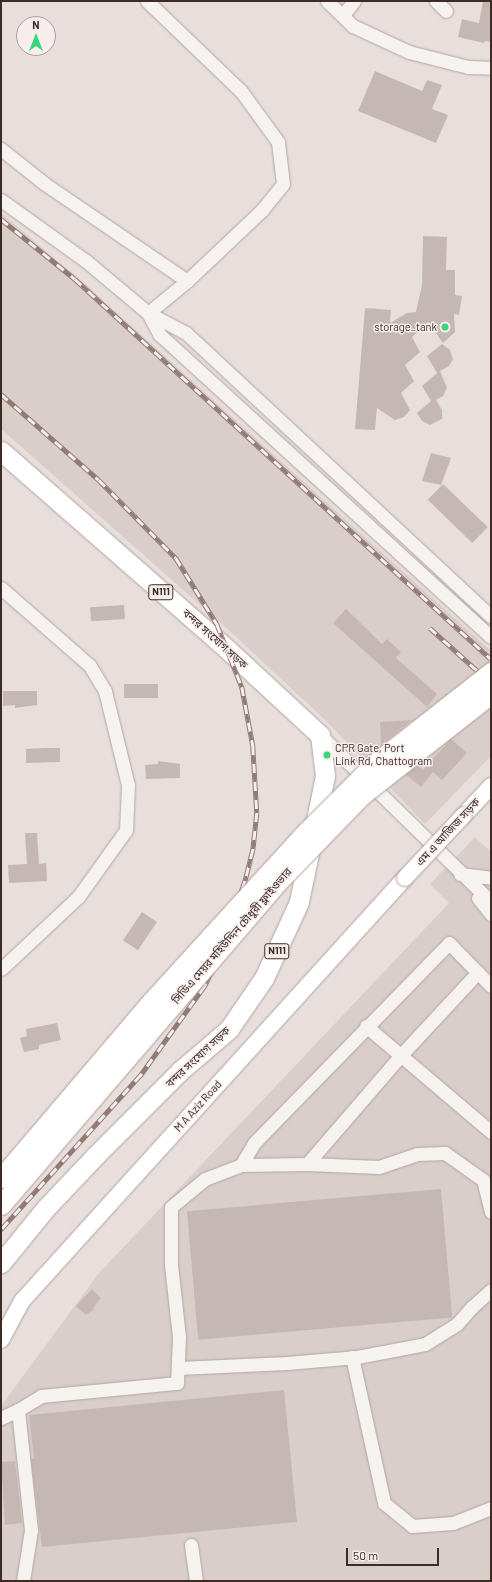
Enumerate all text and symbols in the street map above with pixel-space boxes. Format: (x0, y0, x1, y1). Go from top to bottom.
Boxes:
north arrow (16, 16, 56, 56)
text: N (32, 18, 40, 31)
place label: storage_tank (374, 320, 437, 334)
marker: storage_tank (440, 322, 450, 332)
road number: N111 (148, 584, 174, 600)
street label: বন্দর সংযোগ সড়ক (180, 606, 250, 672)
place label: CPR Gate, Port Link Rd, Chattogram (335, 742, 432, 768)
marker: CPR Gate, Port Link Rd, Chattogram (322, 750, 332, 760)
street label: এম এ আজিজ সড়ক (413, 795, 483, 869)
street label: সিডিএ মেয়র মহিউদ্দিন চৌধুরী ফ্লাইওভার (169, 865, 295, 1007)
road number: N111 (264, 943, 290, 959)
street label: বন্দর সংযোগ সড়ক (163, 1024, 233, 1090)
street label: M A Aziz Road (171, 1078, 225, 1134)
scale bar (348, 1540, 441, 1566)
text: 50 m (353, 1548, 378, 1562)

